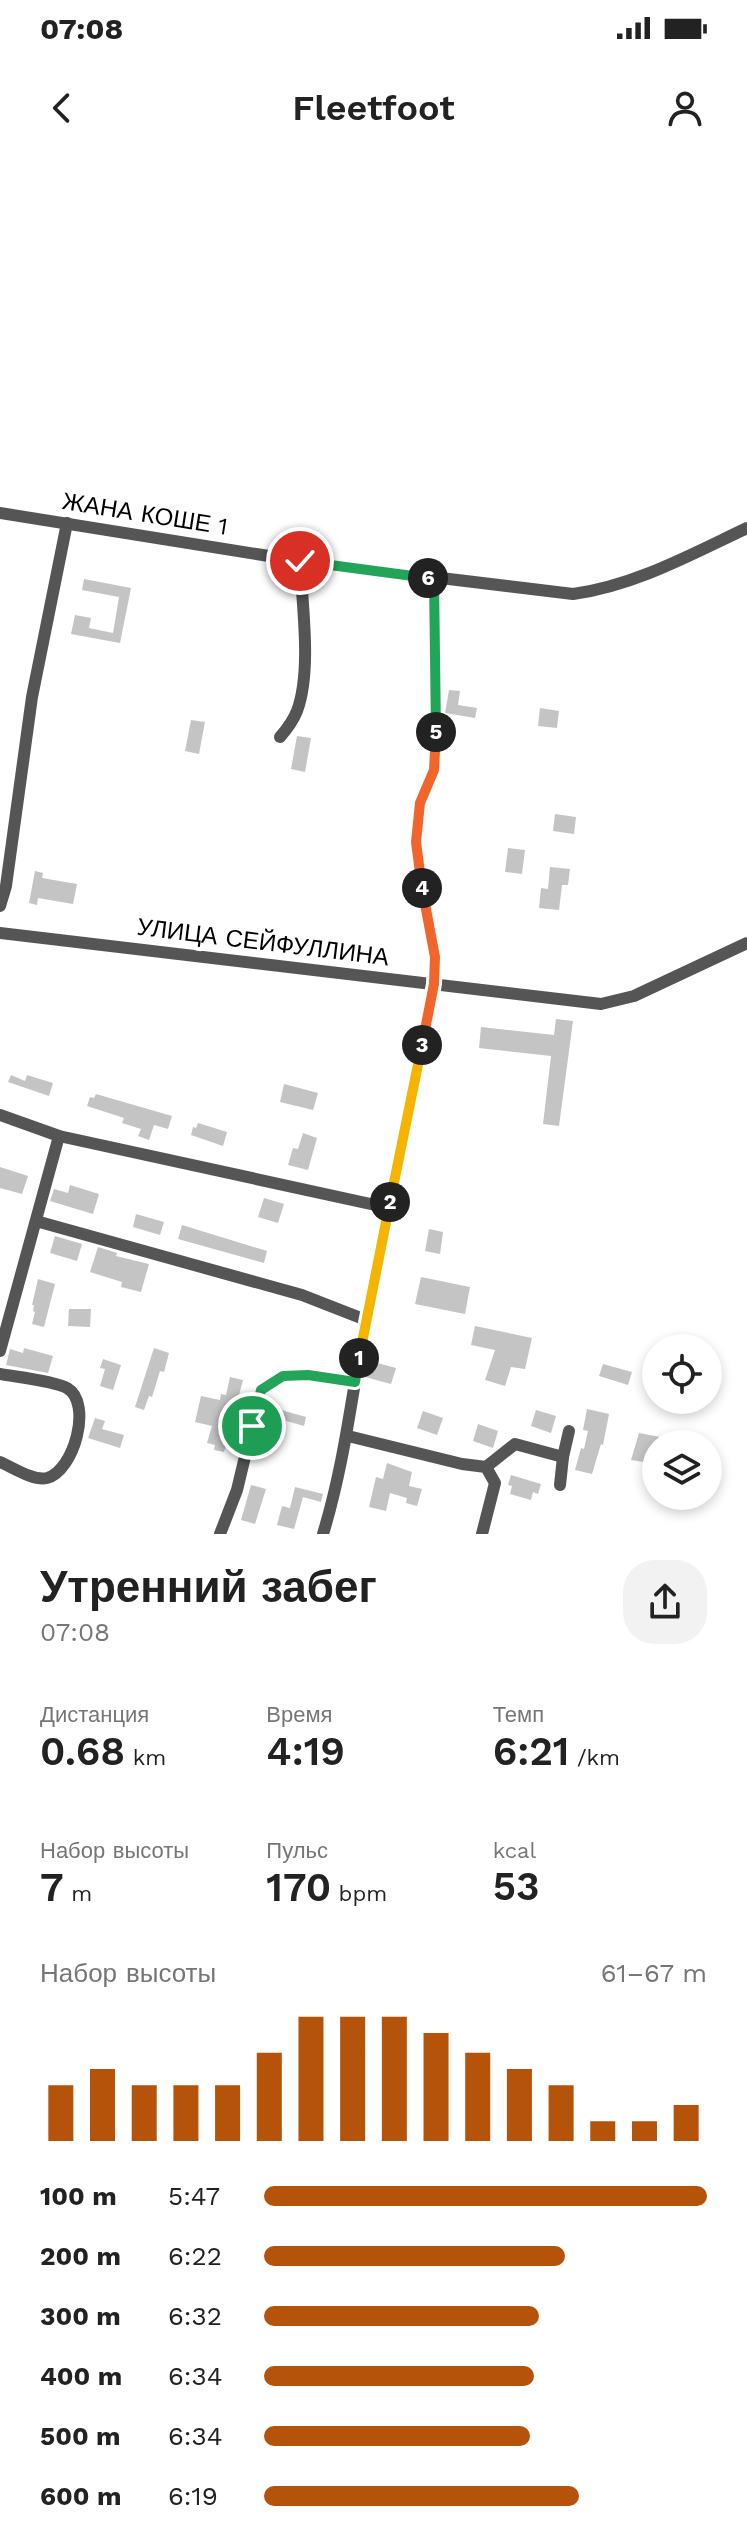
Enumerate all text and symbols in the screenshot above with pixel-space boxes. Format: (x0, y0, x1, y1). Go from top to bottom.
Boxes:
text: 07:08 (40, 11, 123, 46)
icon: back (40, 86, 84, 130)
icon: person (663, 86, 707, 130)
text: Fleetfoot (292, 87, 455, 129)
street label: ЖАНА КОШЕ 1 (60, 487, 230, 541)
pin (266, 527, 334, 595)
icon: check (278, 539, 322, 583)
pin: 6 (408, 558, 448, 598)
text: 6 (421, 565, 435, 590)
pin: 5 (416, 712, 456, 752)
text: 5 (430, 719, 442, 744)
pin: 4 (402, 868, 442, 908)
text: 4 (415, 875, 429, 900)
street label: УЛИЦА СЕЙФУЛЛИНА (135, 913, 391, 971)
pin: 3 (402, 1025, 442, 1065)
text: 3 (415, 1032, 429, 1057)
pin: 2 (370, 1182, 410, 1222)
text: 2 (383, 1189, 397, 1214)
map controls (642, 1334, 722, 1510)
button: locate (642, 1334, 722, 1414)
pin: 1 (339, 1338, 379, 1378)
text: 1 (354, 1345, 364, 1370)
pin (218, 1392, 286, 1460)
icon: arrive (230, 1404, 274, 1448)
button: layers (642, 1430, 722, 1510)
button: share (623, 1560, 707, 1644)
text: Утренний забег (40, 1561, 377, 1613)
text: 07:08 (40, 1617, 110, 1647)
text: Дистанция (40, 1702, 149, 1727)
text: Время (266, 1702, 333, 1727)
text: Темп (493, 1702, 544, 1727)
text: 0.68 (40, 1728, 125, 1775)
text: 4:19 (266, 1728, 345, 1775)
text: 6:21 (493, 1728, 569, 1775)
text: km (125, 1745, 166, 1770)
text: /km (569, 1745, 620, 1770)
text: Набор высоты (40, 1838, 189, 1863)
text: Пульс (266, 1838, 328, 1863)
text: kcal (493, 1838, 536, 1863)
text: 53 (493, 1863, 540, 1910)
text: 7 (40, 1864, 64, 1911)
text: 170 (266, 1864, 331, 1911)
text: m (64, 1881, 92, 1906)
text: bpm (331, 1881, 387, 1906)
text: Набор высоты (40, 1958, 216, 1988)
text: 61–67 m (601, 1958, 707, 1988)
text: 100 m (40, 2181, 117, 2211)
text: 5:47 (168, 2181, 220, 2211)
text: 200 m (40, 2241, 121, 2271)
text: 6:22 (168, 2241, 222, 2271)
text: 300 m (40, 2301, 121, 2331)
text: 6:32 (168, 2301, 222, 2331)
text: 400 m (40, 2361, 122, 2391)
text: 6:34 (168, 2361, 223, 2391)
text: 500 m (40, 2421, 121, 2451)
text: 6:34 (168, 2421, 223, 2451)
text: 600 m (40, 2481, 121, 2511)
text: 6:19 (168, 2481, 218, 2511)

